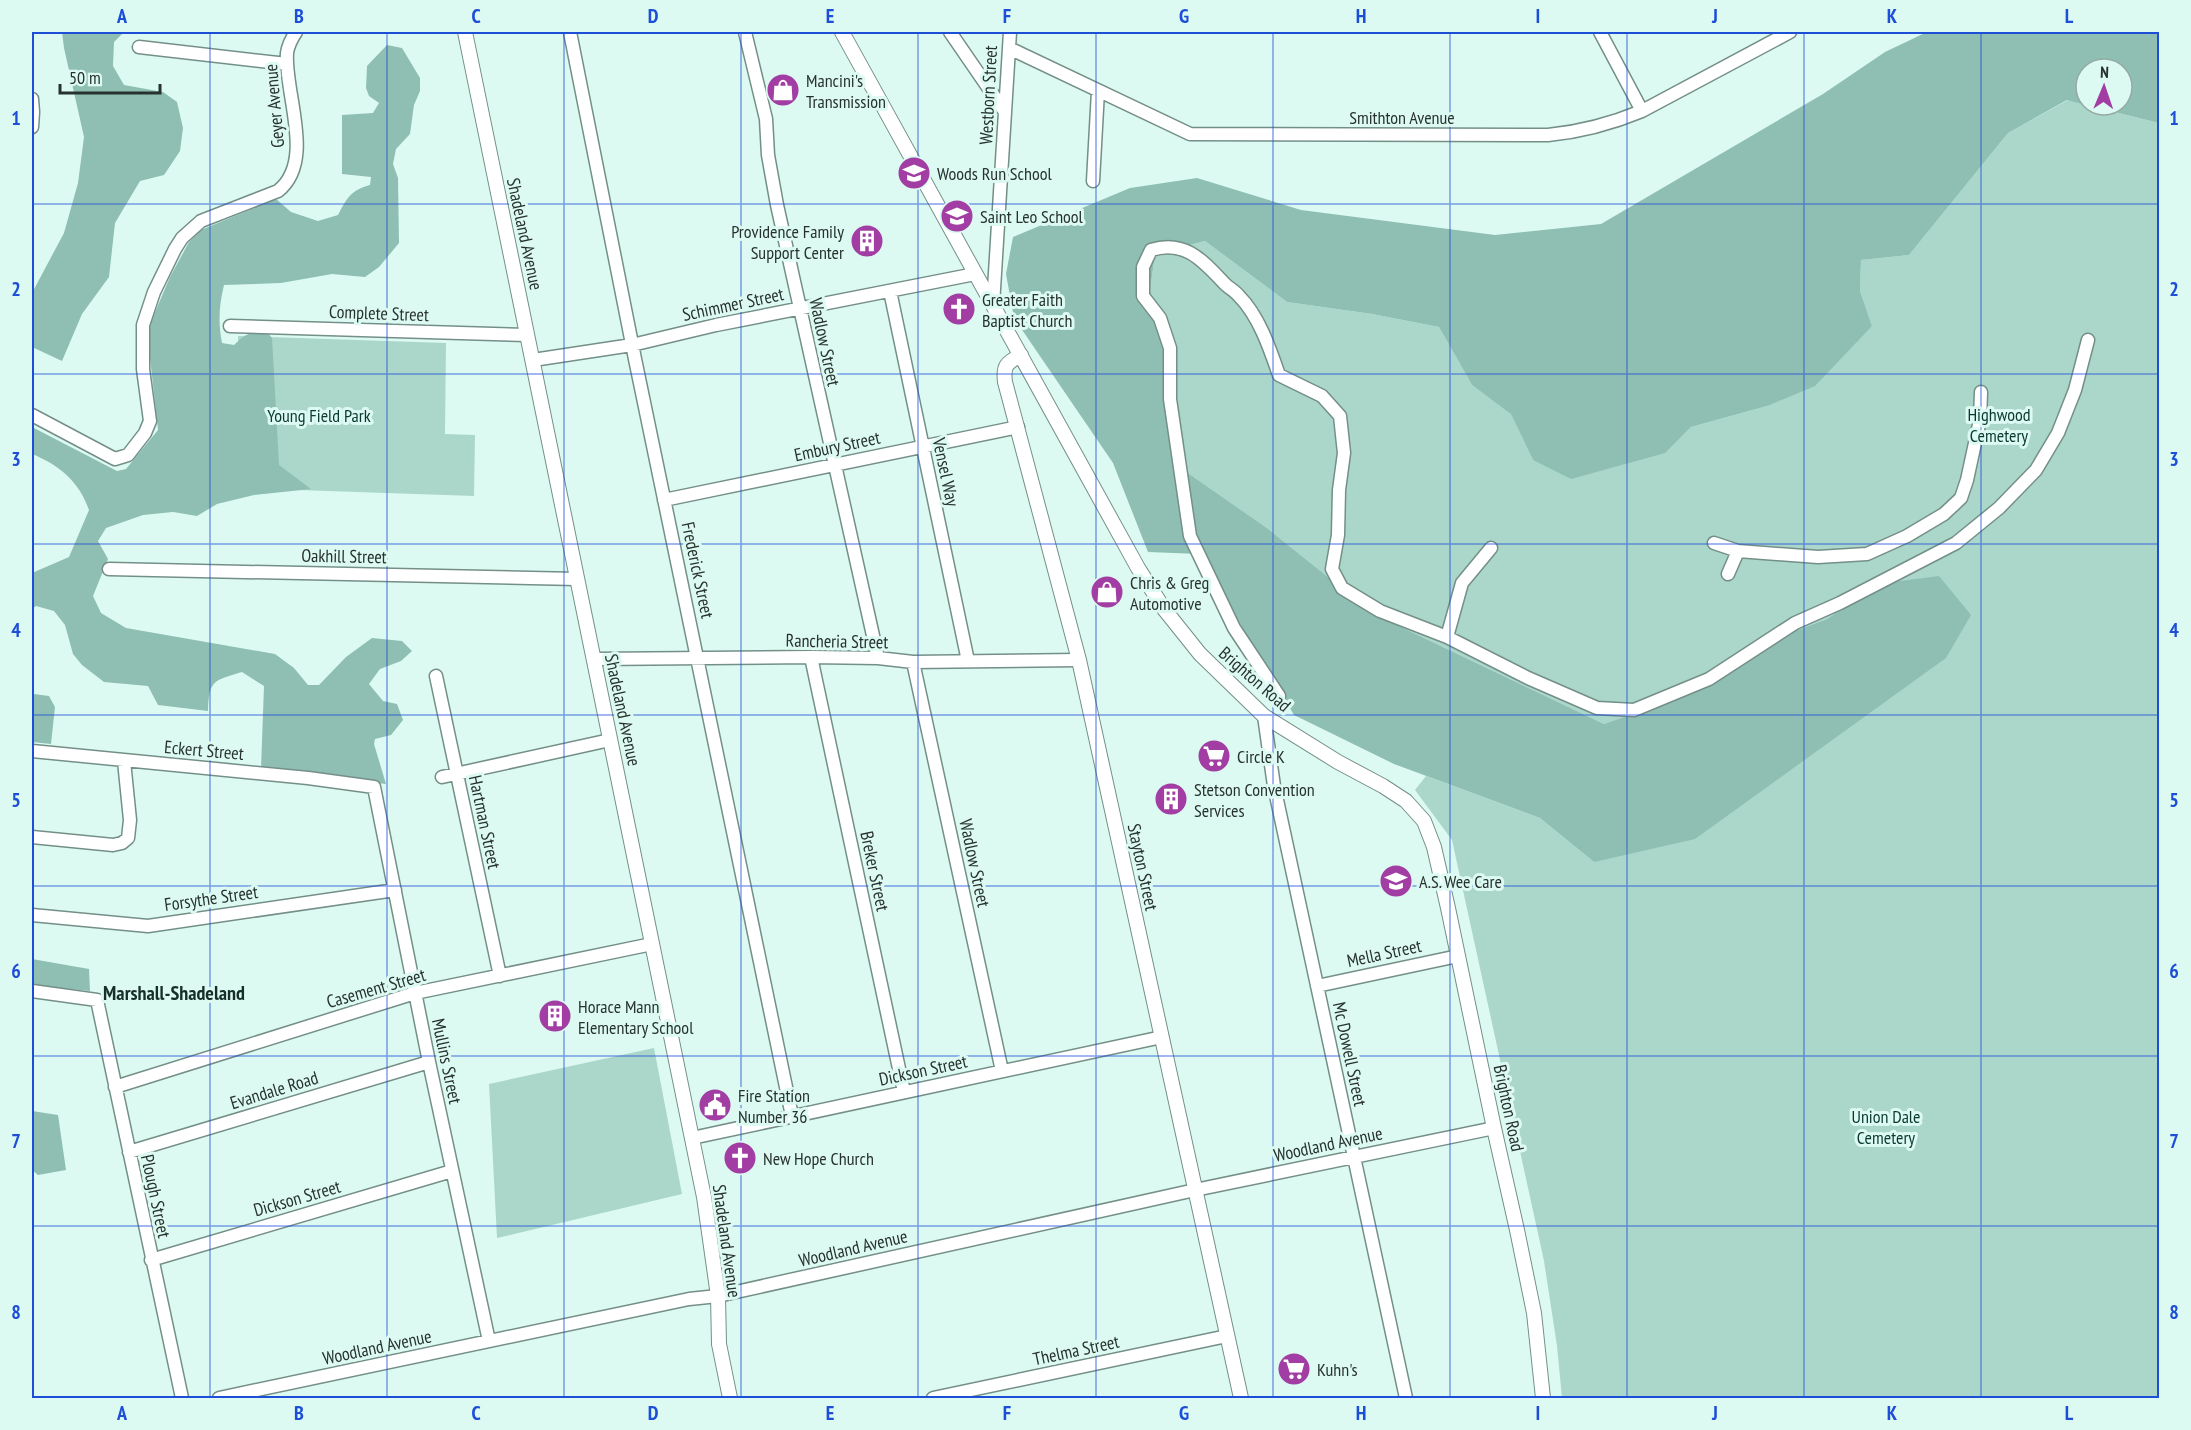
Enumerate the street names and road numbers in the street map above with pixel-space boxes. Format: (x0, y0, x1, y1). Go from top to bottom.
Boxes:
street label: Westborn Street (974, 45, 1002, 145)
street label: Geyer Avenue (259, 63, 289, 149)
street label: Smithton Avenue (1349, 106, 1455, 129)
street label: Shadeland Avenue (502, 176, 548, 292)
street label: Schimmer Street (680, 282, 786, 326)
street label: Wadlow Street (804, 296, 846, 388)
street label: Complete Street (329, 300, 429, 326)
street label: Embury Street (792, 426, 882, 466)
street label: Vensel Way (927, 435, 965, 509)
street label: Frederick Street (677, 520, 719, 620)
street label: Oakhill Street (301, 544, 387, 568)
street label: Rancheria Street (785, 629, 889, 653)
street label: Brighton Road (1214, 641, 1296, 717)
street label: Shadeland Avenue (600, 652, 646, 768)
street label: Eckert Street (163, 735, 245, 765)
street label: Hartman Street (464, 773, 506, 871)
street label: Wadlow Street (954, 817, 996, 909)
street label: Stayton Street (1123, 821, 1163, 913)
street label: Breker Street (855, 829, 895, 913)
street label: Forsythe Street (163, 880, 259, 916)
street label: Mella Street (1345, 934, 1423, 972)
street label: Casement Street (324, 963, 428, 1013)
street label: Mc Dowell Street (1328, 1000, 1372, 1108)
street label: Mullins Street (427, 1016, 467, 1106)
street label: Dickson Street (877, 1049, 969, 1091)
street label: Brighton Road (1489, 1063, 1529, 1153)
street label: Evandale Road (227, 1066, 321, 1114)
street label: Woodland Avenue (1271, 1121, 1385, 1167)
street label: Plough Street (136, 1152, 176, 1240)
street label: Dickson Street (251, 1175, 343, 1221)
street label: Shadeland Avenue (708, 1183, 746, 1299)
street label: Woodland Avenue (796, 1224, 910, 1272)
street label: Woodland Avenue (320, 1324, 434, 1370)
street label: Thelma Street (1031, 1330, 1121, 1370)

